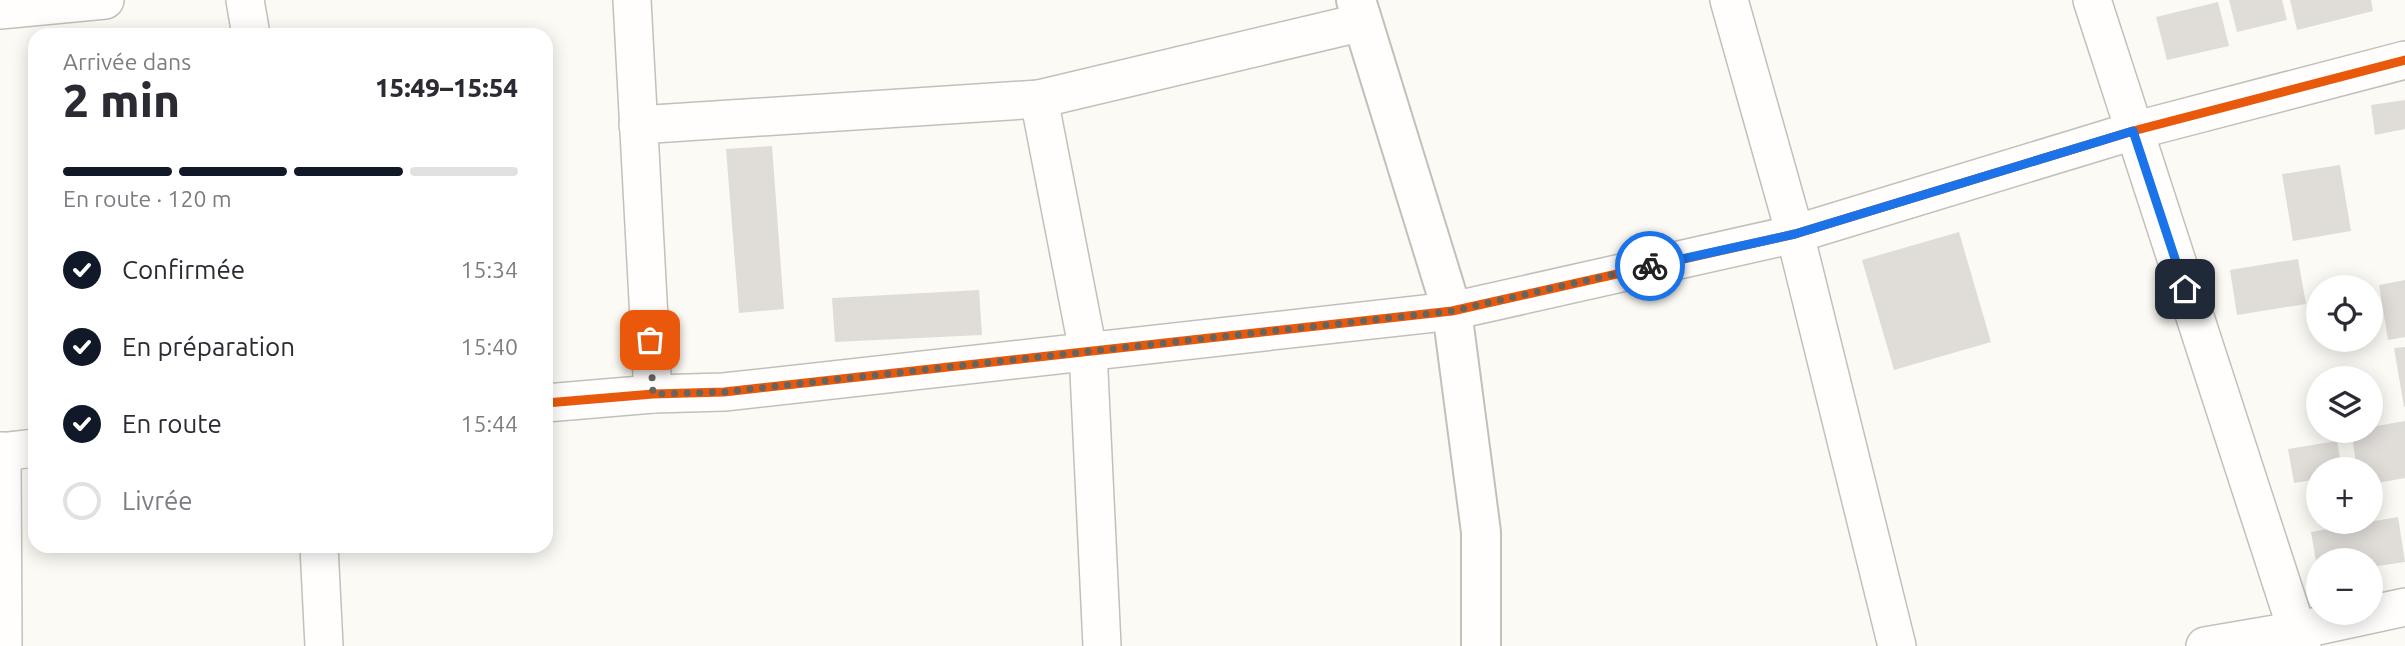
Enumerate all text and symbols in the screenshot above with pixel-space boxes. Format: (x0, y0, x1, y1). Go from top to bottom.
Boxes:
text: Arrivée dans (63, 49, 191, 74)
text: 15:49–15:54 (375, 73, 518, 102)
text: 2 min (63, 74, 180, 126)
text: En route · 120 m (63, 186, 232, 211)
courier (1615, 231, 1685, 301)
icon: bike (1631, 247, 1669, 285)
icon: check (63, 251, 101, 289)
text: Confirmée (122, 255, 245, 284)
text: 15:34 (460, 257, 518, 282)
pin (2155, 259, 2215, 319)
icon: home (2166, 270, 2204, 308)
map controls (2306, 275, 2383, 625)
button: locate (2306, 275, 2383, 352)
pin (620, 310, 680, 370)
icon: bag (631, 321, 669, 359)
icon: check (63, 328, 101, 366)
text: En préparation (122, 332, 295, 361)
text: 15:40 (460, 334, 518, 359)
button: layers (2306, 366, 2383, 443)
icon: check (63, 405, 101, 443)
text: En route (122, 409, 222, 438)
text: 15:44 (460, 411, 518, 436)
button: + (2306, 457, 2383, 534)
text: Livrée (122, 486, 193, 515)
button: − (2306, 548, 2383, 625)

